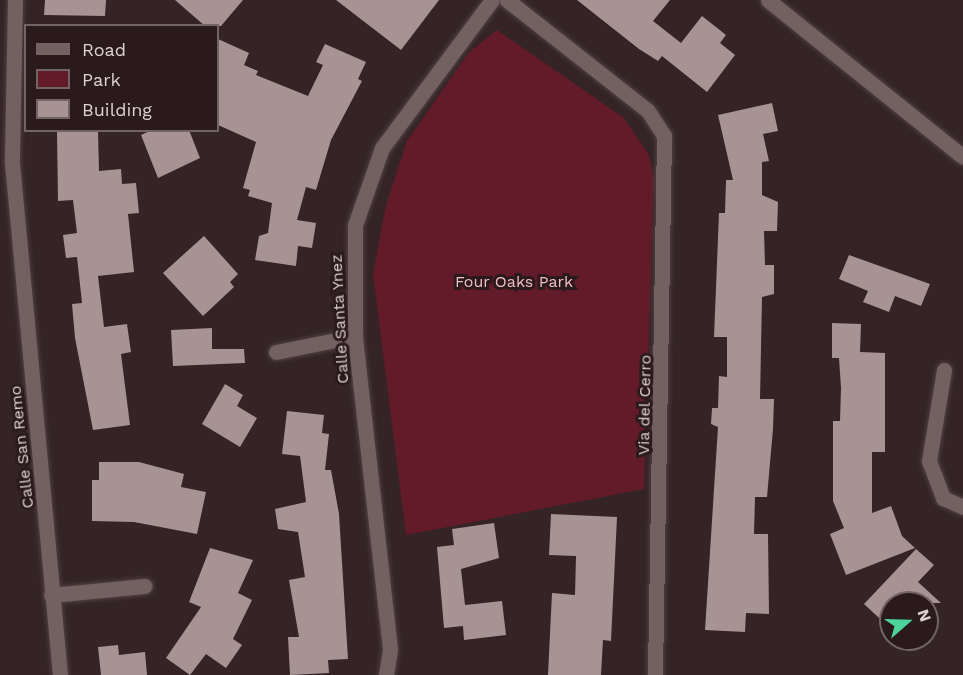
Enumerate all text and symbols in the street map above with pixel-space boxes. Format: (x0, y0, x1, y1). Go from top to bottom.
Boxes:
legend (24, 24, 219, 132)
text: Road (82, 39, 126, 60)
text: Park (82, 69, 121, 90)
text: Building (82, 99, 152, 120)
street label: Calle Santa Ynez (327, 253, 353, 385)
park label: Four Oaks Park (455, 272, 573, 292)
street label: Via del Cerro (635, 354, 655, 456)
street label: Calle San Remo (6, 385, 38, 509)
north arrow (879, 591, 939, 651)
text: N (914, 607, 935, 624)

